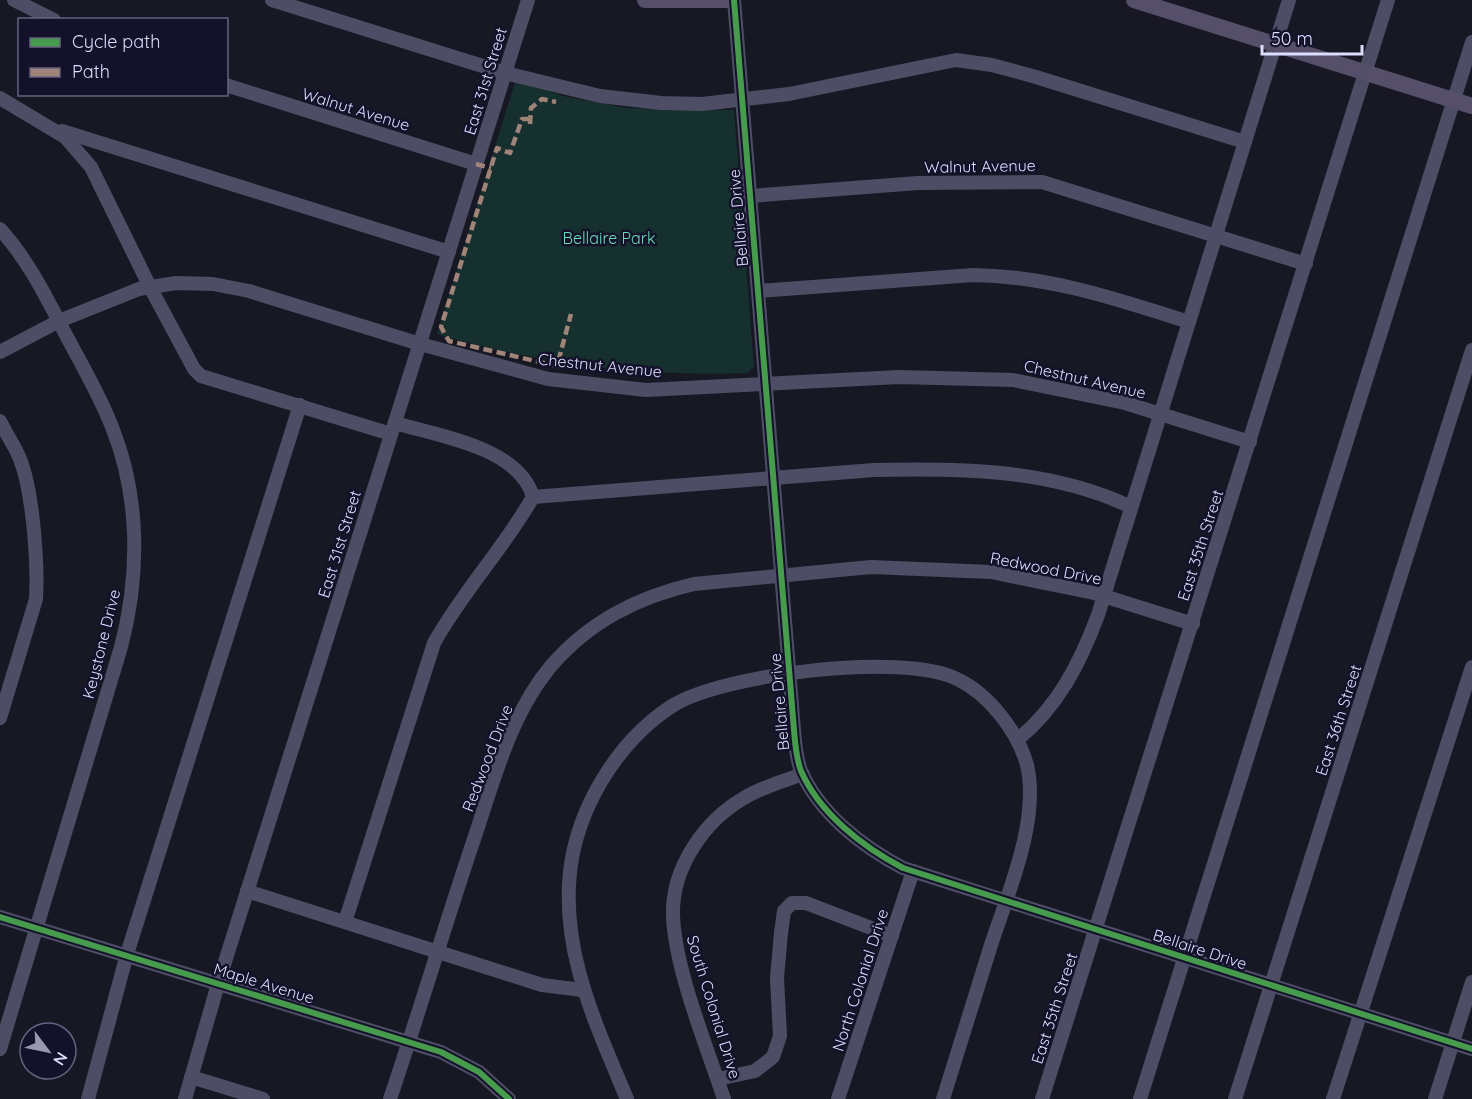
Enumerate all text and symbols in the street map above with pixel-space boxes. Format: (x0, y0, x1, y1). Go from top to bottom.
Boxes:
legend (18, 18, 228, 96)
scale bar (1262, 18, 1362, 56)
street label: East 31st Street (459, 25, 511, 137)
text: 50 m (1271, 27, 1313, 50)
text: Cycle path (72, 30, 160, 53)
text: Path (72, 60, 110, 83)
street label: Walnut Avenue (300, 83, 412, 135)
street label: Walnut Avenue (924, 155, 1036, 177)
street label: Bellaire Drive (724, 168, 752, 268)
park label: Bellaire Park (562, 228, 656, 248)
street label: Chestnut Avenue (537, 349, 663, 381)
street label: Chestnut Avenue (1022, 355, 1148, 403)
street label: East 35th Street (1173, 487, 1227, 603)
street label: East 31st Street (313, 488, 365, 600)
street label: Redwood Drive (988, 547, 1104, 589)
street label: Keystone Drive (78, 587, 124, 701)
street label: Bellaire Drive (765, 652, 793, 752)
street label: East 36th Street (1311, 662, 1365, 778)
street label: Redwood Drive (457, 702, 517, 814)
street label: North Colonial Drive (828, 906, 892, 1054)
street label: Bellaire Drive (1150, 924, 1250, 974)
street label: South Colonial Drive (683, 933, 745, 1081)
street label: East 35th Street (1027, 950, 1081, 1066)
street label: Maple Avenue (211, 958, 317, 1008)
north arrow (18, 1021, 78, 1081)
text: N (49, 1049, 72, 1069)

